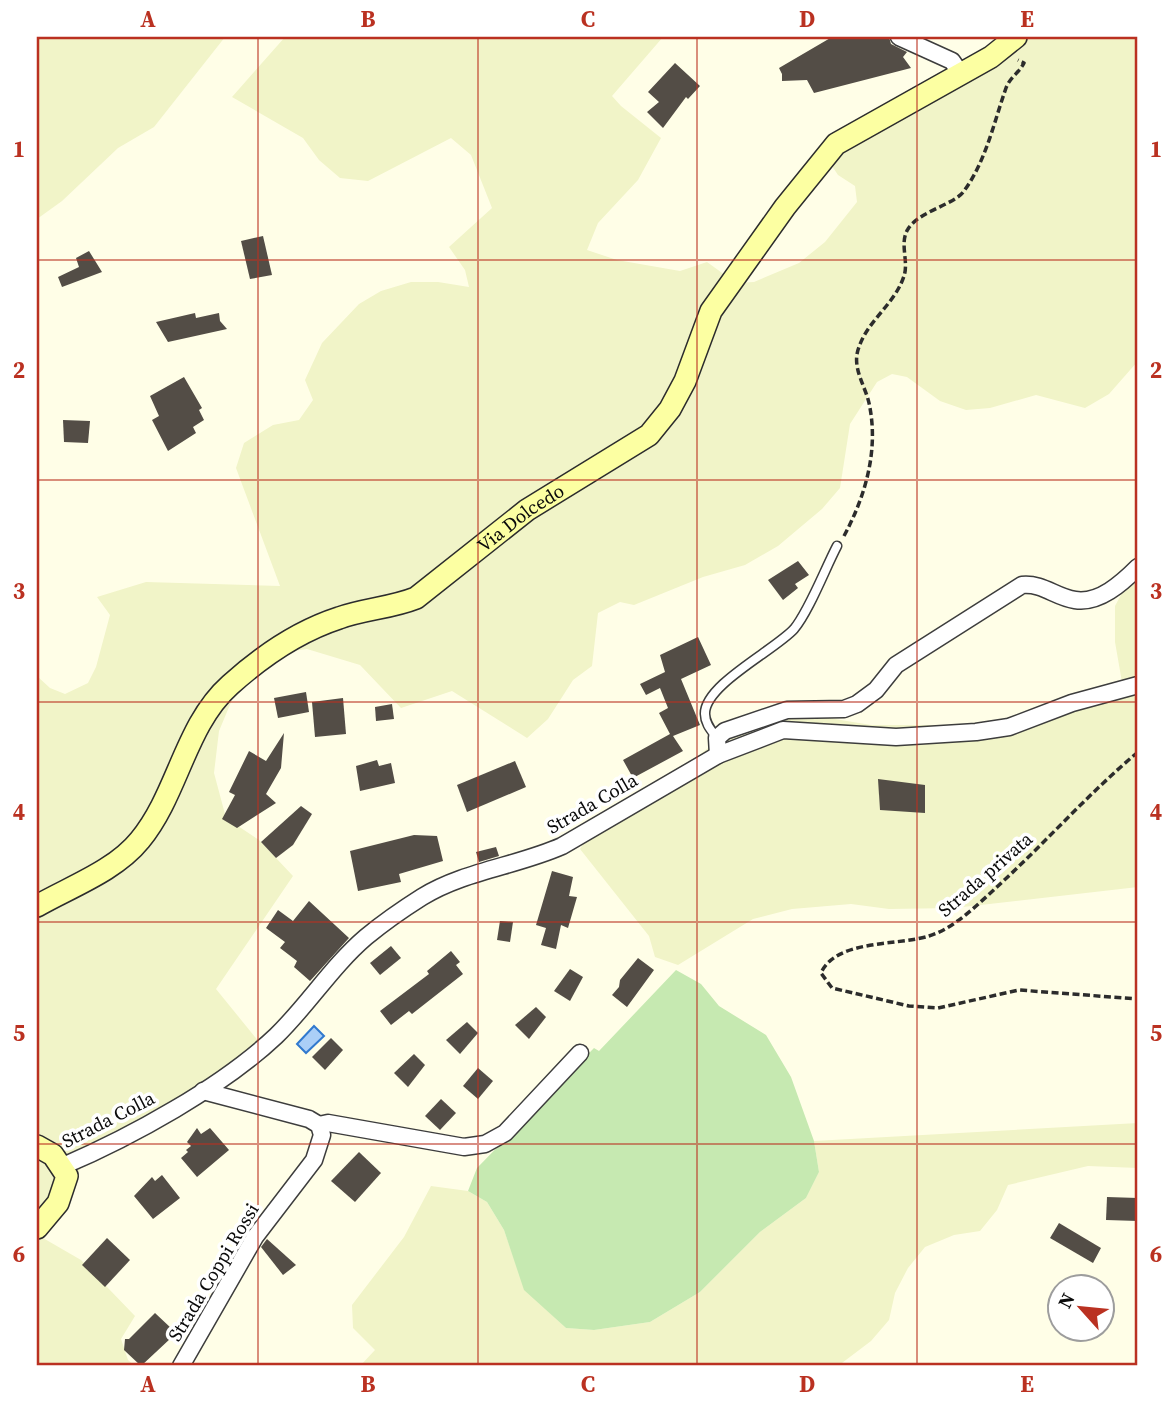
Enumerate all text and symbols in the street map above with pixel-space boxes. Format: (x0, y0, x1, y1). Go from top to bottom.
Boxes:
text: A (140, 3, 156, 35)
text: B (361, 3, 376, 35)
text: C (581, 3, 595, 35)
text: D (799, 3, 815, 35)
text: E (1020, 3, 1034, 35)
text: 1 (13, 133, 25, 165)
text: 1 (1150, 133, 1162, 165)
text: 2 (13, 354, 25, 386)
text: 2 (1150, 354, 1162, 386)
street label: Via Dolcedo (472, 477, 569, 558)
text: 3 (13, 575, 25, 607)
text: 3 (1150, 575, 1162, 607)
street label: Strada Colla (542, 766, 642, 839)
text: 4 (13, 796, 25, 828)
text: 4 (1150, 796, 1162, 828)
street label: Strada privata (932, 826, 1038, 922)
text: 5 (13, 1017, 25, 1049)
text: 5 (1150, 1017, 1162, 1049)
street label: Strada Colla (57, 1084, 159, 1153)
street label: Strada Coppi Rossi (161, 1198, 265, 1346)
text: 6 (13, 1238, 25, 1270)
text: 6 (1150, 1238, 1162, 1270)
north arrow (1046, 1274, 1116, 1344)
text: N (1051, 1288, 1081, 1312)
text: A (140, 1368, 156, 1400)
text: B (361, 1368, 376, 1400)
text: C (581, 1368, 595, 1400)
text: D (799, 1368, 815, 1400)
text: E (1020, 1368, 1034, 1400)

